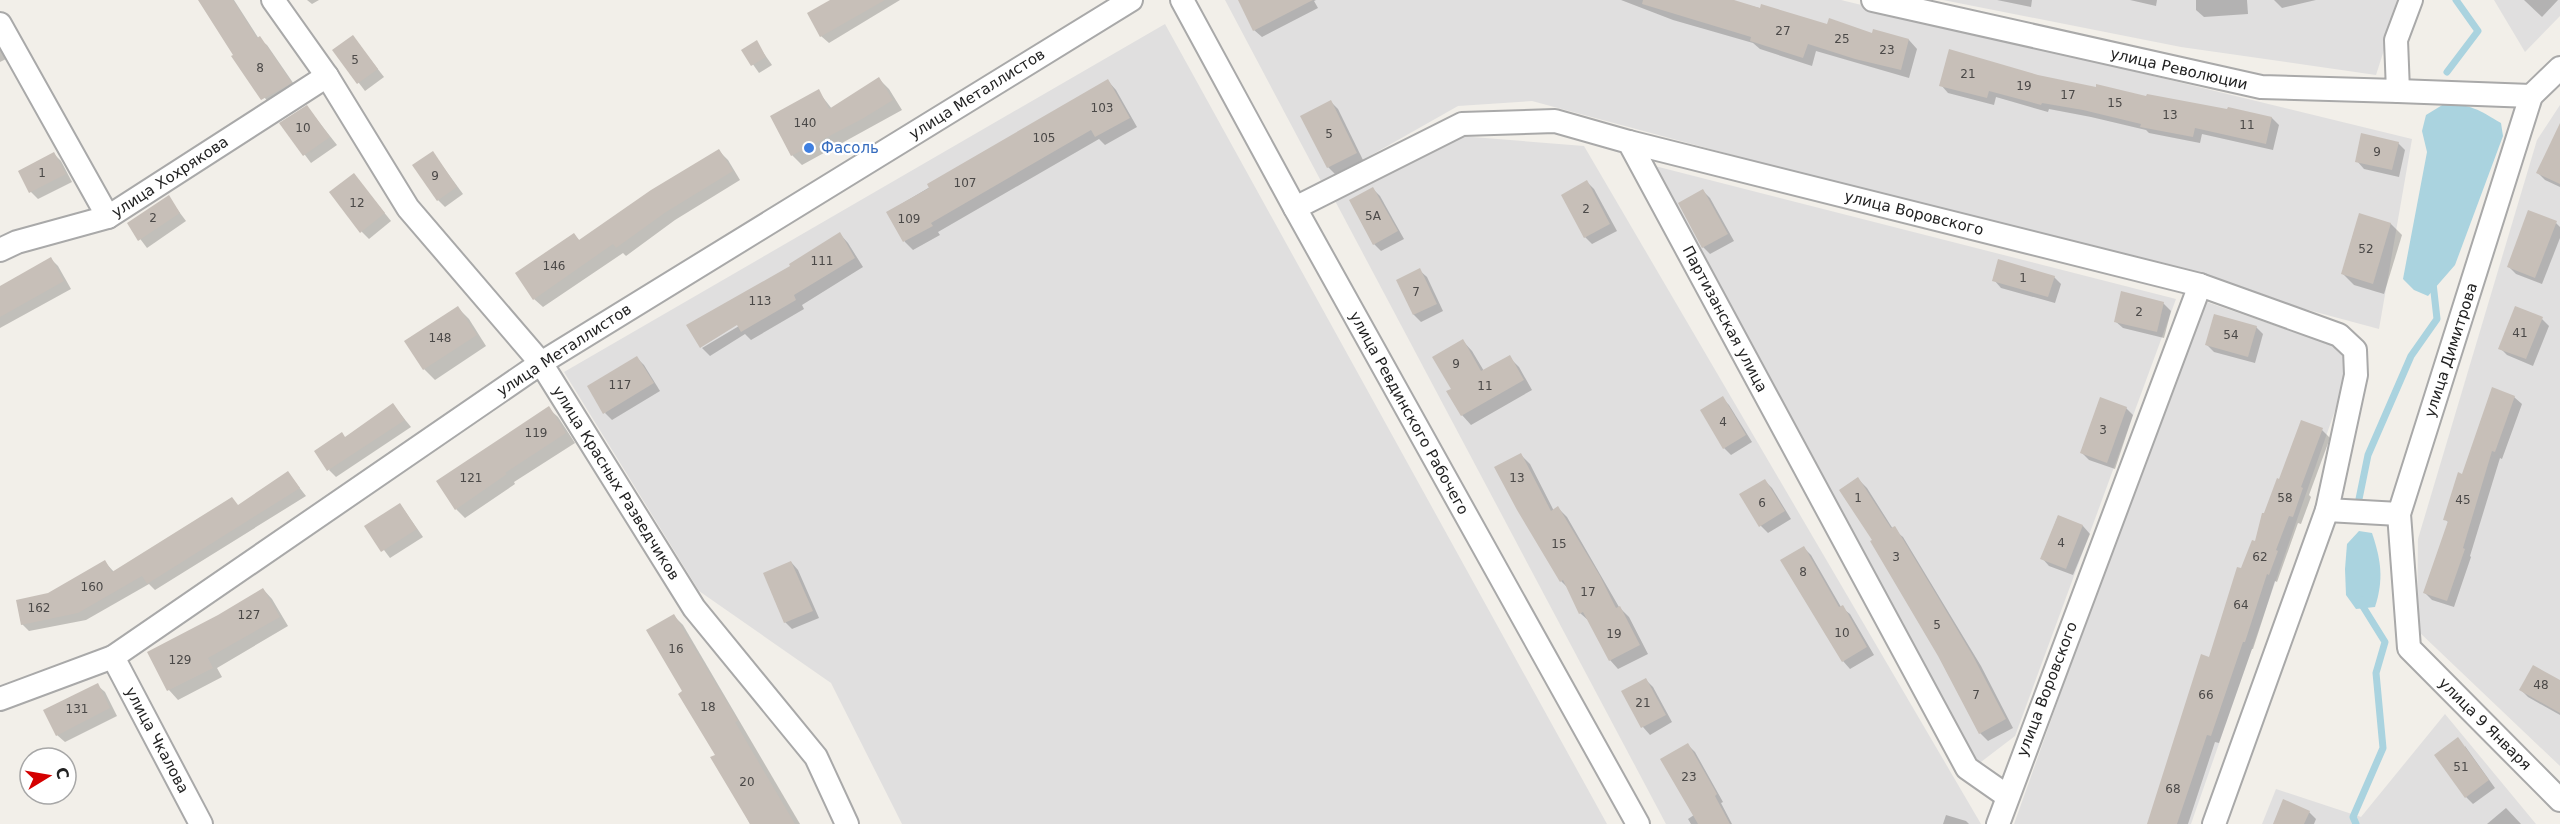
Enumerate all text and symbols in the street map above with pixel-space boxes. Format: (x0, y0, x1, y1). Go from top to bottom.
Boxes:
house number: 27 (1775, 24, 1791, 38)
house number: 25 (1834, 32, 1850, 46)
house number: 23 (1879, 43, 1895, 57)
street label: улица Революции (2108, 44, 2250, 94)
street label: улица Металлистов (906, 45, 1048, 143)
house number: 5 (351, 53, 359, 67)
house number: 8 (256, 61, 264, 75)
house number: 21 (1960, 67, 1976, 81)
house number: 19 (2016, 79, 2032, 93)
house number: 17 (2060, 88, 2076, 102)
house number: 15 (2107, 96, 2123, 110)
house number: 103 (1091, 101, 1113, 115)
house number: 13 (2162, 108, 2178, 122)
house number: 140 (794, 116, 816, 130)
house number: 11 (2239, 118, 2255, 132)
house number: 10 (295, 121, 311, 135)
house number: 5 (1325, 127, 1333, 141)
house number: 105 (1033, 131, 1055, 145)
street label: улица Хохрякова (108, 133, 232, 221)
place label: Фасоль (821, 139, 879, 157)
marker: Фасоль (802, 141, 816, 155)
house number: 9 (2373, 145, 2381, 159)
house number: 1 (38, 166, 46, 180)
house number: 9 (431, 169, 439, 183)
house number: 107 (954, 176, 976, 190)
street label: улица Воровского (1842, 187, 1986, 239)
house number: 12 (349, 196, 365, 210)
house number: 2 (1582, 202, 1590, 216)
house number: 5А (1365, 209, 1382, 223)
house number: 2 (149, 211, 157, 225)
house number: 109 (898, 212, 920, 226)
house number: 52 (2358, 242, 2374, 256)
street label: Партизанская улица (1679, 243, 1771, 395)
house number: 111 (811, 254, 833, 268)
house number: 146 (543, 259, 565, 273)
house number: 1 (2019, 271, 2027, 285)
street label: улица Димитрова (2421, 280, 2481, 420)
house number: 7 (1412, 285, 1420, 299)
house number: 113 (749, 294, 771, 308)
street label: улица Металлистов (494, 300, 634, 400)
house number: 2 (2135, 305, 2143, 319)
street label: улица Ревдинского Рабочего (1345, 308, 1473, 518)
house number: 41 (2512, 326, 2528, 340)
house number: 54 (2223, 328, 2239, 342)
house number: 148 (429, 331, 451, 345)
house number: 9 (1452, 357, 1460, 371)
house number: 117 (609, 378, 631, 392)
house number: 11 (1477, 379, 1493, 393)
street label: улица Красных Разведчиков (549, 383, 683, 583)
house number: 4 (1719, 415, 1727, 429)
house number: 3 (2099, 423, 2107, 437)
house number: 119 (525, 426, 547, 440)
house number: 121 (460, 471, 482, 485)
house number: 13 (1509, 471, 1525, 485)
house number: 1 (1854, 491, 1862, 505)
house number: 58 (2277, 491, 2293, 505)
house number: 45 (2455, 493, 2471, 507)
house number: 6 (1758, 496, 1766, 510)
house number: 4 (2057, 536, 2065, 550)
house number: 15 (1551, 537, 1567, 551)
house number: 3 (1892, 550, 1900, 564)
house number: 62 (2252, 550, 2268, 564)
house number: 8 (1799, 565, 1807, 579)
house number: 160 (81, 580, 103, 594)
house number: 17 (1580, 585, 1596, 599)
house number: 64 (2233, 598, 2249, 612)
house number: 162 (28, 601, 50, 615)
house number: 127 (238, 608, 260, 622)
house number: 5 (1933, 618, 1941, 632)
street label: улица Воровского (2013, 619, 2081, 759)
house number: 10 (1834, 626, 1850, 640)
house number: 19 (1606, 627, 1622, 641)
house number: 16 (668, 642, 684, 656)
house number: 129 (169, 653, 191, 667)
street label: улица 9 Января (2435, 674, 2535, 774)
house number: 48 (2533, 678, 2549, 692)
street label: улица Чкалова (121, 684, 193, 796)
house number: 7 (1972, 688, 1980, 702)
house number: 66 (2198, 688, 2214, 702)
house number: 21 (1635, 696, 1651, 710)
house number: 18 (700, 700, 716, 714)
house number: 131 (66, 702, 88, 716)
north arrow (18, 746, 78, 806)
house number: 51 (2453, 760, 2469, 774)
text: С (52, 766, 73, 781)
house number: 23 (1681, 770, 1697, 784)
house number: 20 (739, 775, 755, 789)
house number: 68 (2165, 782, 2181, 796)

